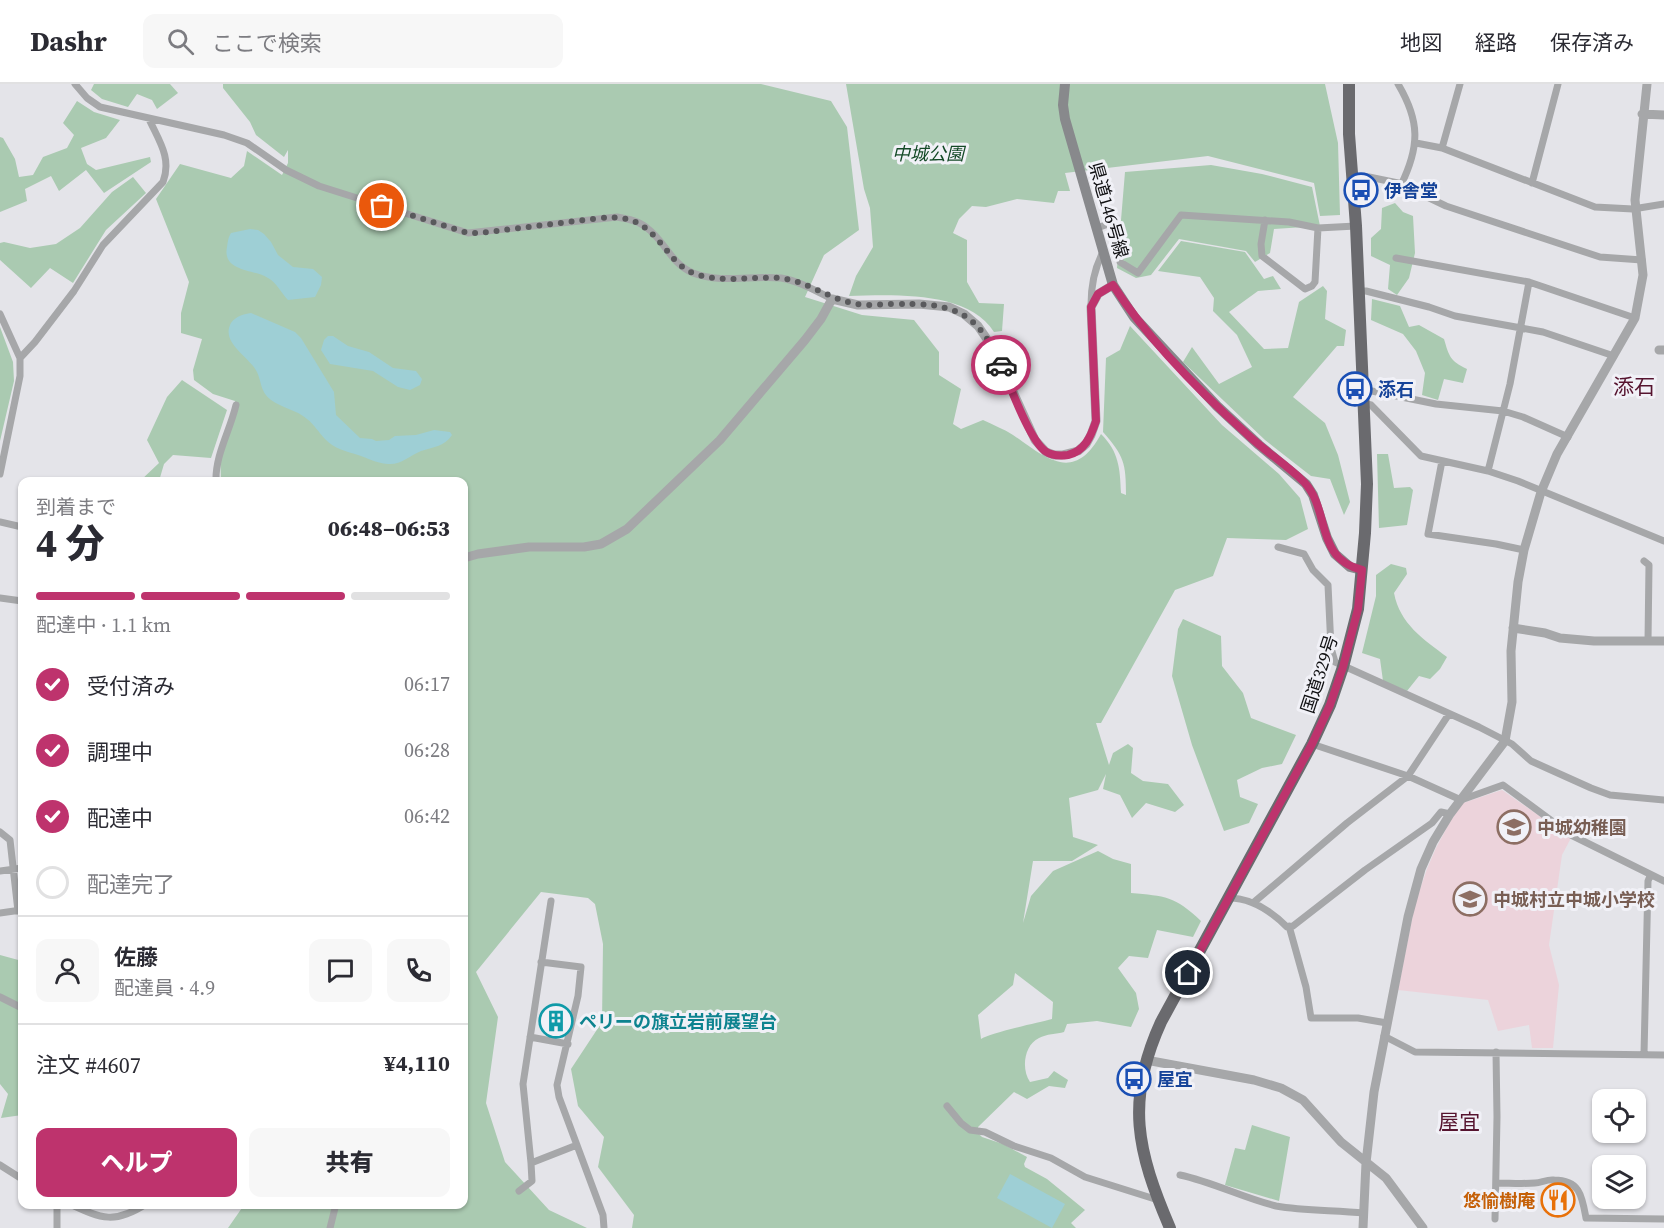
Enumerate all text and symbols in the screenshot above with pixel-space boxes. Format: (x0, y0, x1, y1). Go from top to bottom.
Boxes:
search box (143, 14, 563, 68)
text: Dashr (30, 22, 107, 60)
icon: search (164, 25, 197, 58)
text: ここで検索 (212, 28, 322, 58)
text: 地図 (1400, 28, 1442, 57)
text: 経路 (1475, 28, 1517, 57)
text: 保存済み (1550, 28, 1634, 57)
park label: 中城公園 (892, 141, 967, 166)
street label: 県道146号線 (1083, 159, 1135, 261)
bus stop icon: 伊舎堂 (1343, 172, 1379, 208)
place label: 伊舎堂 (1384, 178, 1438, 203)
pin (356, 180, 407, 231)
icon: bag (365, 189, 398, 222)
courier (971, 335, 1031, 395)
icon: car (985, 349, 1018, 382)
bus stop icon: 添石 (1337, 371, 1373, 407)
district label: 添石 (1613, 372, 1655, 401)
place label: 添石 (1378, 377, 1414, 402)
text: 到着まで (36, 493, 116, 521)
text: 06:48–06:53 (328, 513, 450, 543)
text: 4 分 (36, 517, 105, 570)
text: 配達中 · 1.1 km (36, 611, 171, 639)
street label: 国道329号 (1295, 632, 1343, 716)
icon: check (36, 668, 69, 701)
text: 06:17 (404, 670, 450, 698)
text: 受付済み (87, 671, 175, 701)
icon: check (36, 734, 69, 767)
text: 06:28 (404, 736, 450, 764)
text: 調理中 (87, 737, 153, 767)
icon: check (36, 800, 69, 833)
text: 06:42 (404, 802, 450, 830)
text: 配達中 (87, 803, 153, 833)
school or university icon: 中城幼稚園 (1496, 809, 1532, 845)
place label: 中城幼稚園 (1537, 815, 1627, 840)
text: 配達完了 (87, 869, 175, 899)
school or university icon: 中城村立中城小学校 (1452, 881, 1488, 917)
place label: 中城村立中城小学校 (1493, 887, 1655, 912)
button: person (36, 939, 99, 1002)
button: chat (309, 939, 372, 1002)
button: phone (387, 939, 450, 1002)
text: 佐藤 (114, 942, 158, 972)
pin (1162, 947, 1213, 998)
icon: home (1171, 956, 1204, 989)
text: 配達員 · 4.9 (114, 974, 215, 1002)
building icon: ペリーの旗立岩前展望台 (538, 1003, 574, 1039)
place label: ペリーの旗立岩前展望台 (579, 1009, 777, 1034)
text: ¥4,110 (384, 1048, 450, 1078)
text: 注文 #4607 (36, 1050, 141, 1080)
bus stop icon: 屋宜 (1116, 1061, 1152, 1097)
place label: 屋宜 (1157, 1067, 1193, 1092)
map controls (1592, 1089, 1646, 1209)
button: locate (1592, 1089, 1646, 1143)
district label: 屋宜 (1438, 1107, 1480, 1136)
button: ヘルプ (36, 1128, 237, 1197)
button: 共有 (249, 1128, 450, 1197)
button: layers (1592, 1155, 1646, 1209)
restaurant icon: 悠愉樹庵 (1540, 1182, 1576, 1218)
place label: 悠愉樹庵 (1463, 1188, 1535, 1213)

